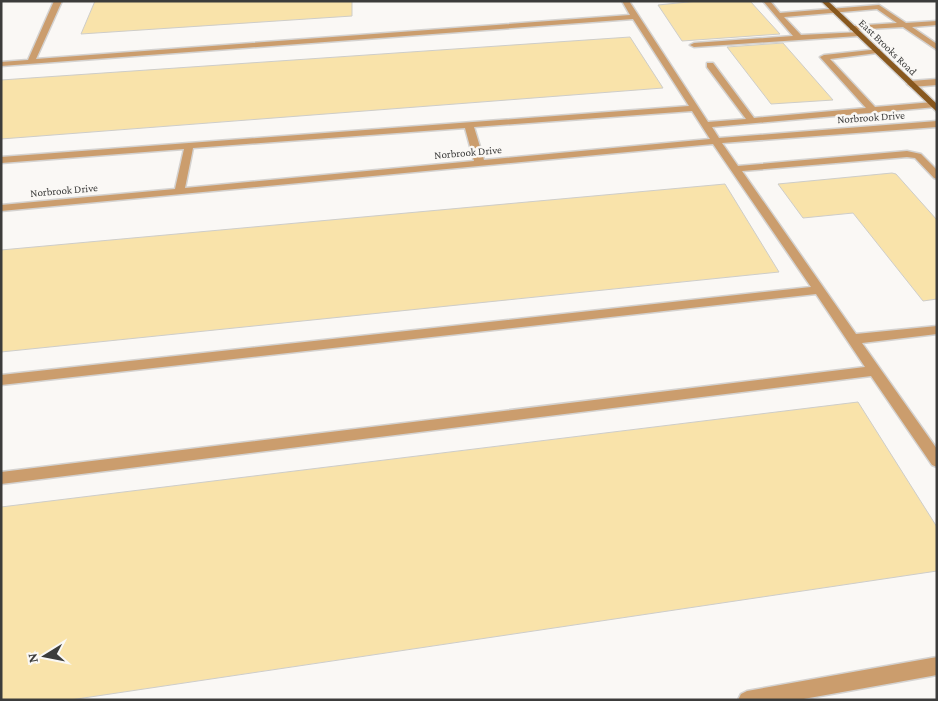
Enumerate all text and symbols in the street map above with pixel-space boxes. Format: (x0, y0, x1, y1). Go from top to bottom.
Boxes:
street label: East Brooks Road (857, 16, 919, 78)
street label: Norbrook Drive (837, 109, 905, 125)
street label: Norbrook Drive (434, 143, 503, 161)
street label: Norbrook Drive (30, 181, 99, 199)
north arrow (20, 631, 70, 681)
text: N (23, 652, 41, 664)

